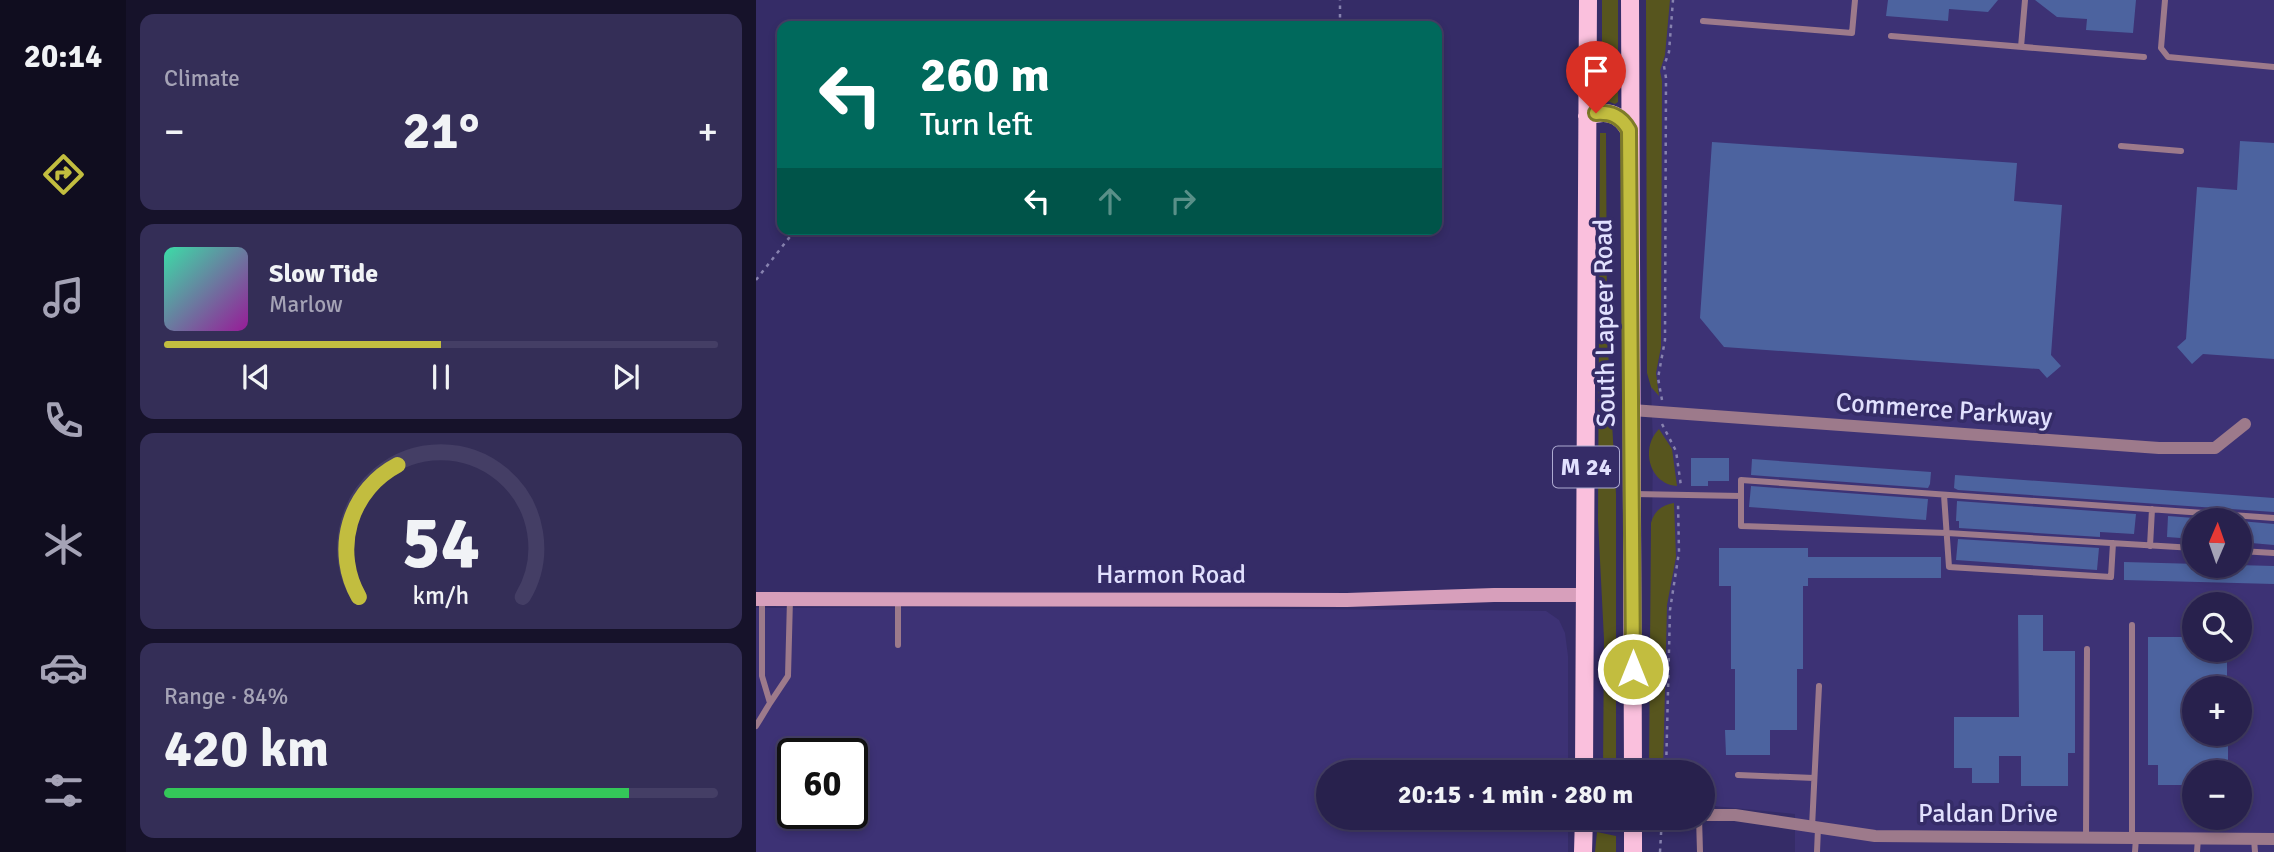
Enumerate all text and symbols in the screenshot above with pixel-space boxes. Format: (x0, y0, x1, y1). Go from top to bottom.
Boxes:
text: 20:14 (24, 37, 102, 76)
pin (1566, 41, 1626, 113)
text: 260 m (920, 45, 1050, 105)
icon: left (805, 49, 896, 140)
icon: arrive (1577, 52, 1615, 90)
text: Climate (164, 64, 240, 93)
text: 21° (403, 99, 479, 163)
text: Turn left (920, 105, 1033, 144)
text: − (164, 108, 185, 155)
text: + (697, 108, 718, 155)
icon: directions (39, 150, 88, 199)
icon: left (1018, 182, 1056, 220)
icon: ahead (1091, 182, 1129, 220)
icon: right (1164, 182, 1202, 220)
street label: South Lapeer Road (1587, 219, 1623, 427)
text: Slow Tide (269, 258, 378, 290)
icon: music (39, 273, 88, 322)
text: Marlow (269, 290, 343, 319)
icon: previous (237, 358, 275, 396)
icon: pause (422, 358, 460, 396)
icon: next (607, 358, 645, 396)
street label: Commerce Parkway (1835, 386, 2053, 434)
icon: phone (39, 396, 88, 445)
road number: M 24 (1553, 446, 1619, 488)
text: 54 (402, 499, 480, 588)
north arrow (2182, 508, 2252, 578)
map controls (2182, 508, 2252, 830)
icon: climate (39, 520, 88, 569)
street label: Harmon Road (1096, 559, 1246, 591)
text: km/h (413, 580, 469, 611)
button: search (2182, 592, 2252, 662)
position arrow (1596, 632, 1670, 706)
icon: car (39, 643, 88, 692)
button: + (2182, 676, 2252, 746)
text: Range · 84% (164, 682, 288, 711)
text: 420 km (164, 717, 329, 781)
speed limit sign: 60 (777, 738, 868, 829)
button: − (2182, 760, 2252, 830)
icon: filters (39, 766, 88, 815)
text: 20:15 · 1 min · 280 m (1398, 779, 1633, 811)
street label: Paldan Drive (1918, 798, 2058, 830)

